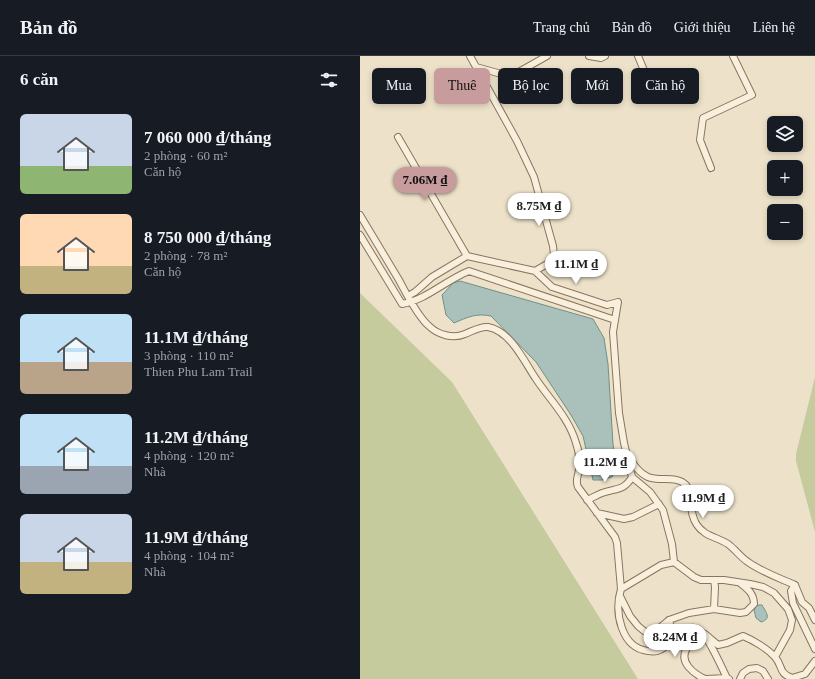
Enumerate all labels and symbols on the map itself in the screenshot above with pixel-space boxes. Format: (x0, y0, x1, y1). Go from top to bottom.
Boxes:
pin: 7.06M ₫ (388, 167, 462, 201)
pin: 8.75M ₫ (502, 193, 576, 227)
pin: 11.1M ₫ (539, 251, 613, 285)
pin: 11.2M ₫ (568, 449, 642, 483)
pin: 11.9M ₫ (666, 485, 740, 519)
pin: 8.24M ₫ (638, 624, 712, 658)

